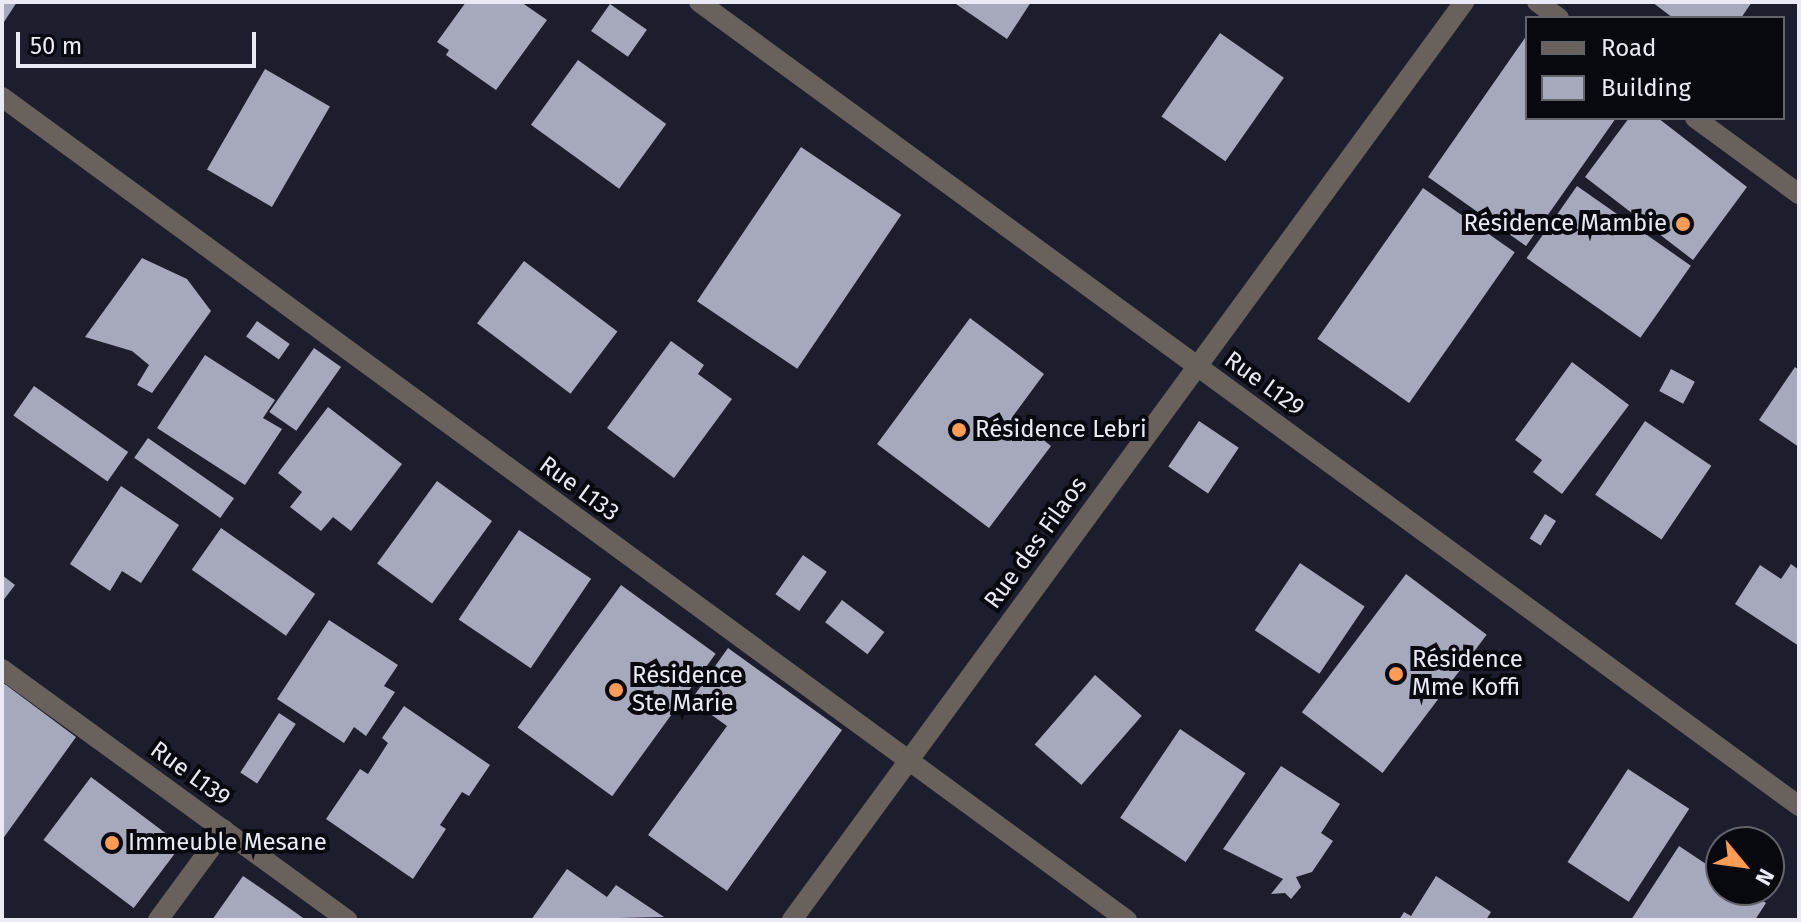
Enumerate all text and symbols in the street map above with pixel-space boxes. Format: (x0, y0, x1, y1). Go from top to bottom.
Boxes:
scale bar (20, 16, 260, 66)
legend (1525, 16, 1785, 120)
text: 50 m (30, 32, 82, 60)
text: Road (1601, 34, 1656, 62)
text: Building (1601, 74, 1691, 102)
place label: Résidence Mambie (1463, 210, 1667, 238)
marker: Résidence Mambie (1674, 215, 1692, 233)
street label: Rue L129 (1218, 345, 1310, 423)
place label: Résidence Lebri (975, 416, 1147, 444)
marker: Résidence Lebri (950, 421, 968, 439)
street label: Rue L133 (534, 451, 624, 527)
street label: Rue des Filaos (979, 472, 1093, 614)
place label: Résidence Mme Koffi (1412, 646, 1523, 702)
place label: Résidence Ste Marie (632, 662, 743, 718)
marker: Résidence Mme Koffi (1387, 665, 1405, 683)
marker: Résidence Ste Marie (607, 681, 625, 699)
street label: Rue L139 (144, 735, 236, 813)
north arrow (1705, 826, 1785, 906)
place label: Immeuble Mesane (128, 829, 327, 857)
marker: Immeuble Mesane (103, 834, 121, 852)
text: N (1749, 864, 1780, 890)

